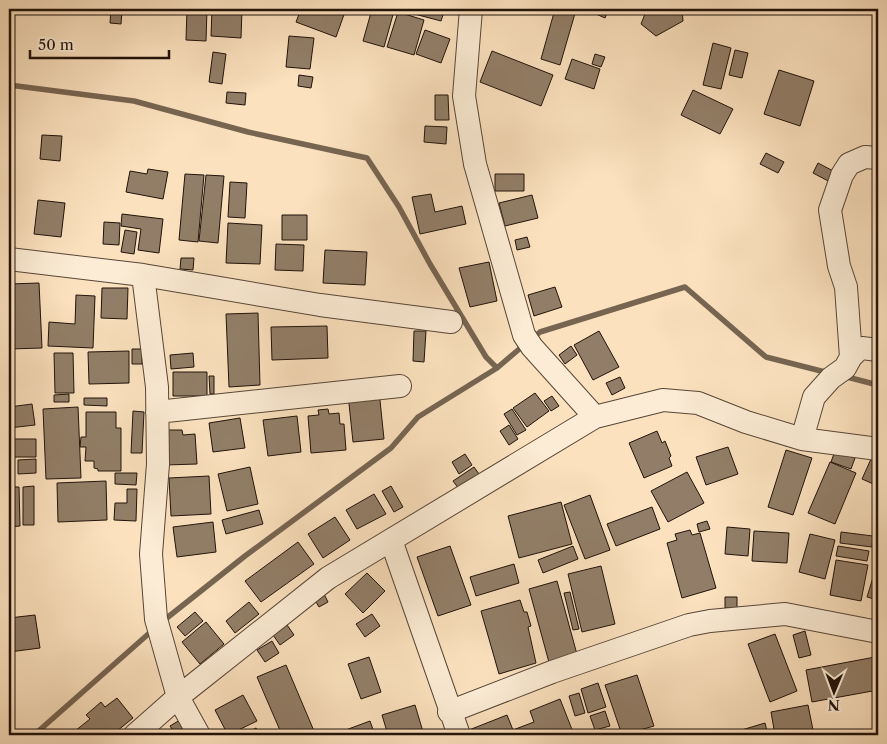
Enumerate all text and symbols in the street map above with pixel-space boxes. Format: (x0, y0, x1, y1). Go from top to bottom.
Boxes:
scale bar (30, 28, 169, 60)
text: 50 m (38, 35, 74, 54)
north arrow (810, 666, 860, 716)
text: N (828, 696, 840, 714)

